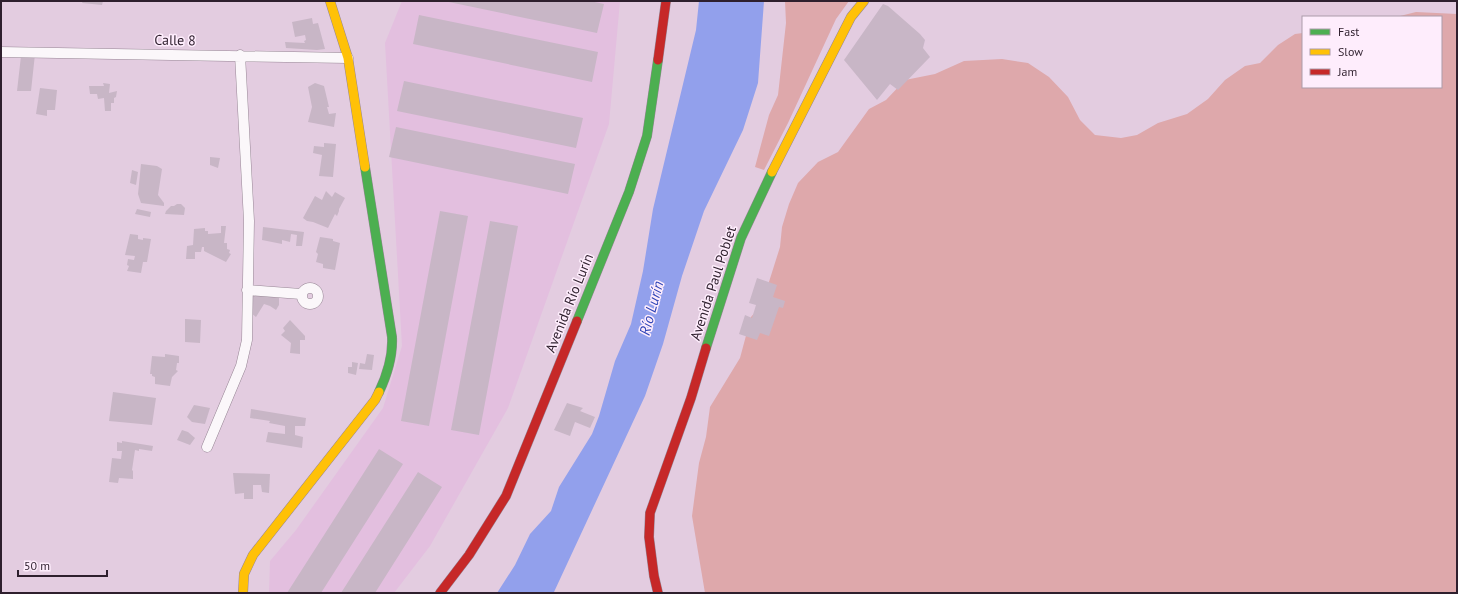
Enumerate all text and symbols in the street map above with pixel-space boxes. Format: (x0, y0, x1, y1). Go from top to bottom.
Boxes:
legend (1302, 16, 1442, 88)
text: Fast (1338, 24, 1359, 39)
street label: Calle 8 (154, 31, 196, 49)
text: Slow (1338, 44, 1363, 59)
text: Jam (1337, 64, 1357, 79)
street label: Avenida Paul Poblet (686, 223, 740, 342)
street label: Avenida Río Lurín (541, 251, 597, 355)
water label: Río Lurín (635, 279, 667, 337)
scale bar (18, 552, 107, 578)
text: 50 m (24, 558, 50, 573)

